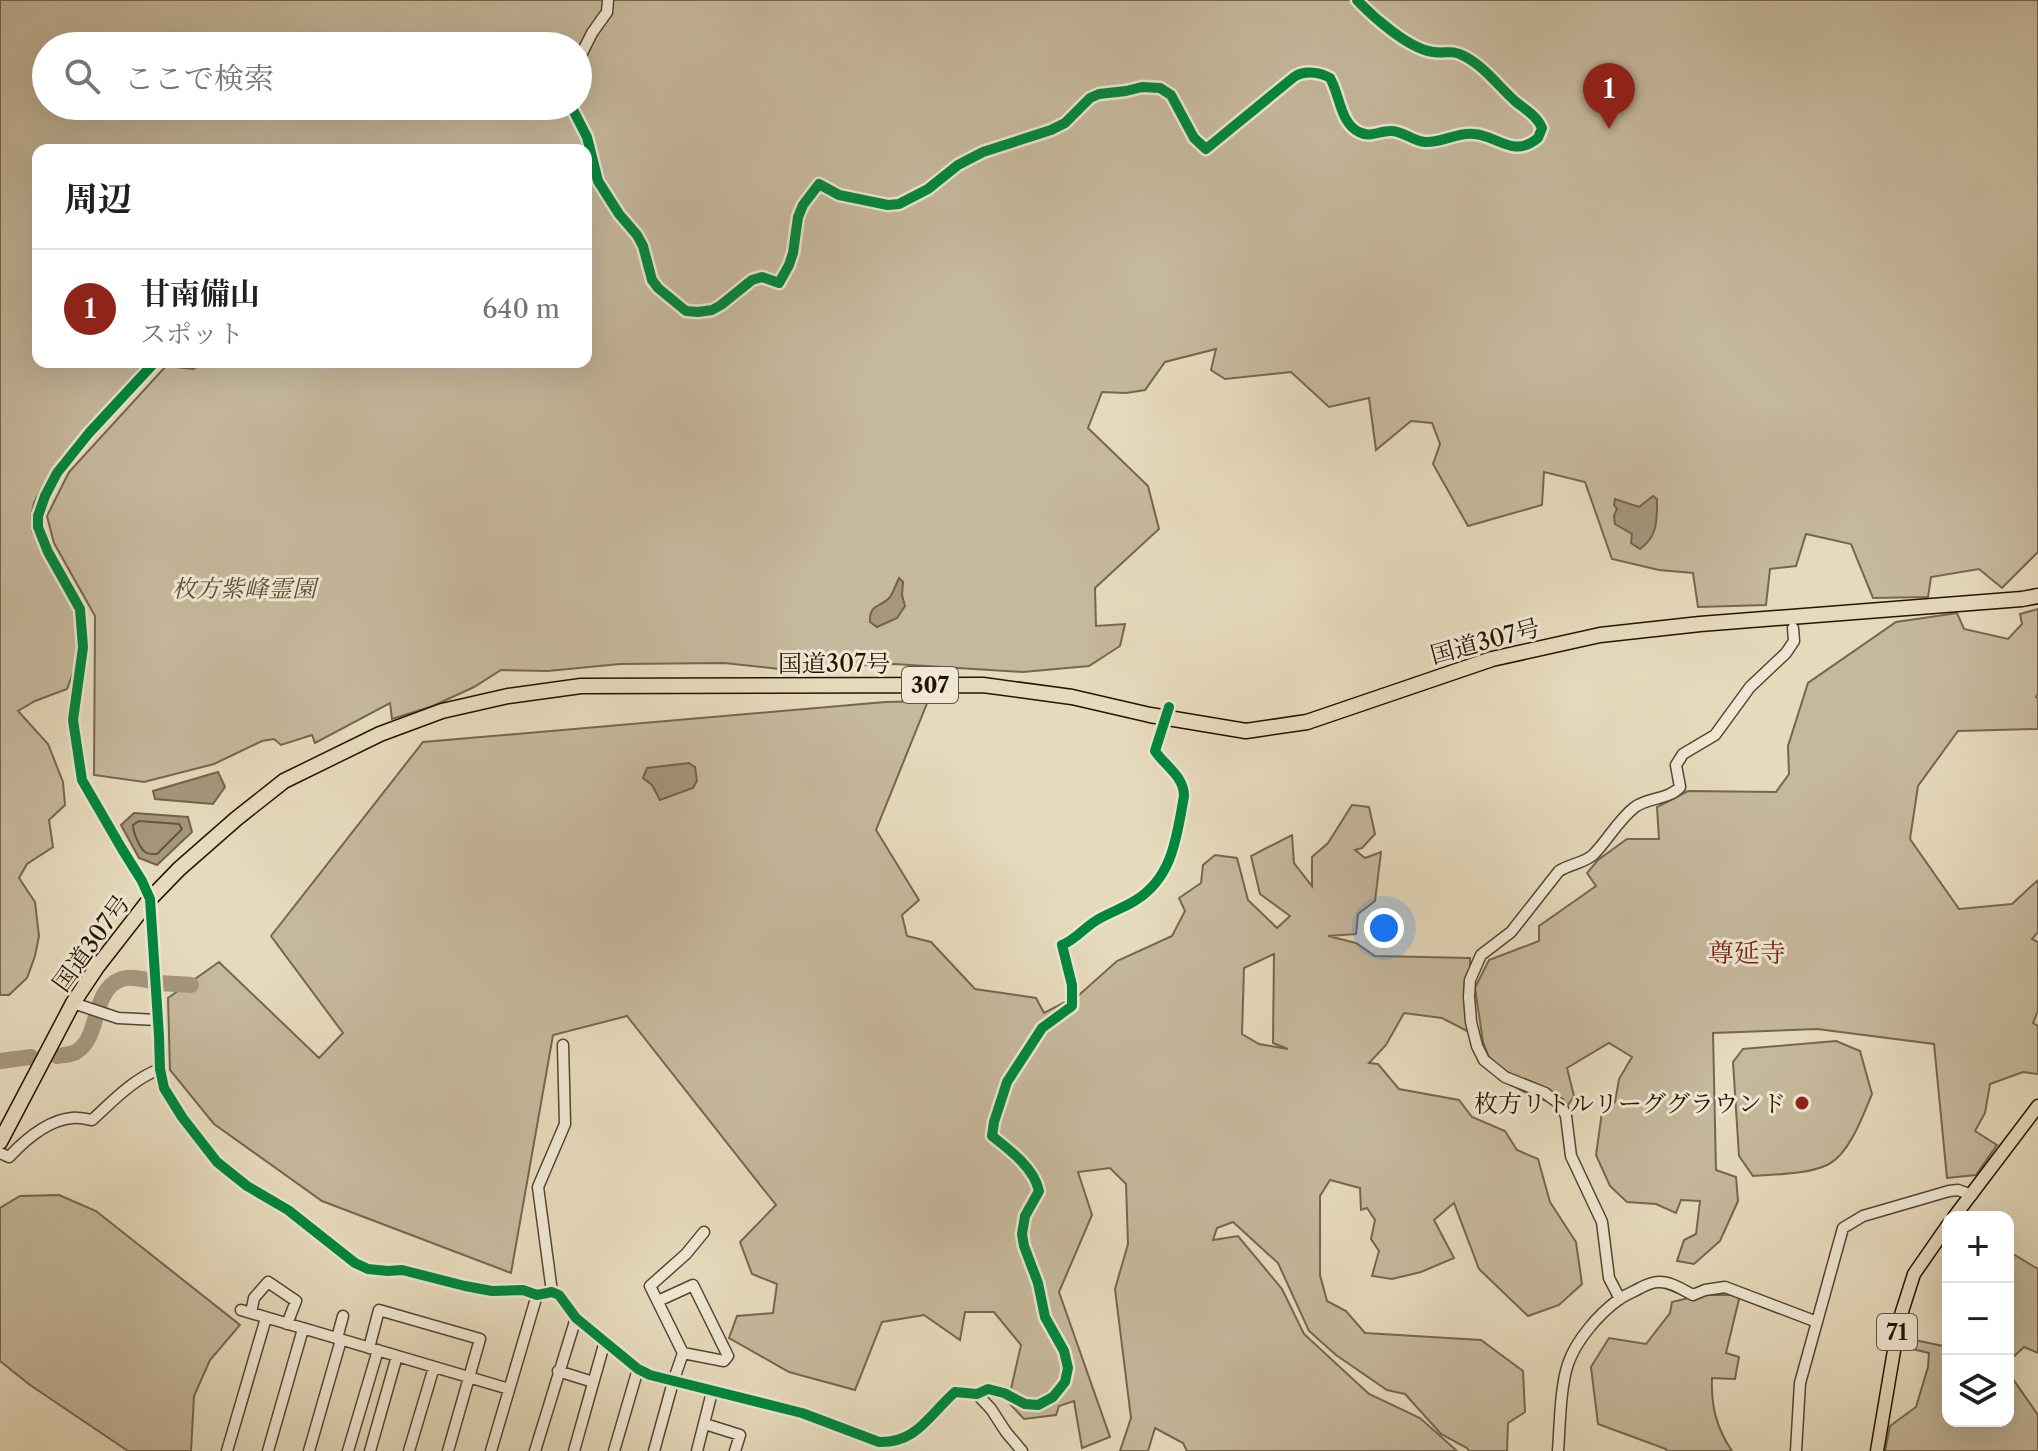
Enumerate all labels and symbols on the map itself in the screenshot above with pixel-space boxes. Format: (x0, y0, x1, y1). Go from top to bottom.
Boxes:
pin: 1 (1583, 63, 1635, 129)
park label: 枚方紫峰霊園 (172, 574, 320, 603)
street label: 国道307号 (1427, 612, 1543, 670)
street label: 国道307号 (778, 649, 890, 678)
road number: 307 (902, 667, 958, 703)
street label: 国道307号 (46, 889, 136, 997)
your location (1364, 908, 1404, 948)
district label: 尊延寺 (1708, 937, 1786, 969)
place label: 枚方リトルリーググラウンド (1474, 1089, 1786, 1118)
marker: 枚方リトルリーググラウンド (1793, 1094, 1811, 1112)
road number: 71 (1877, 1314, 1917, 1350)

